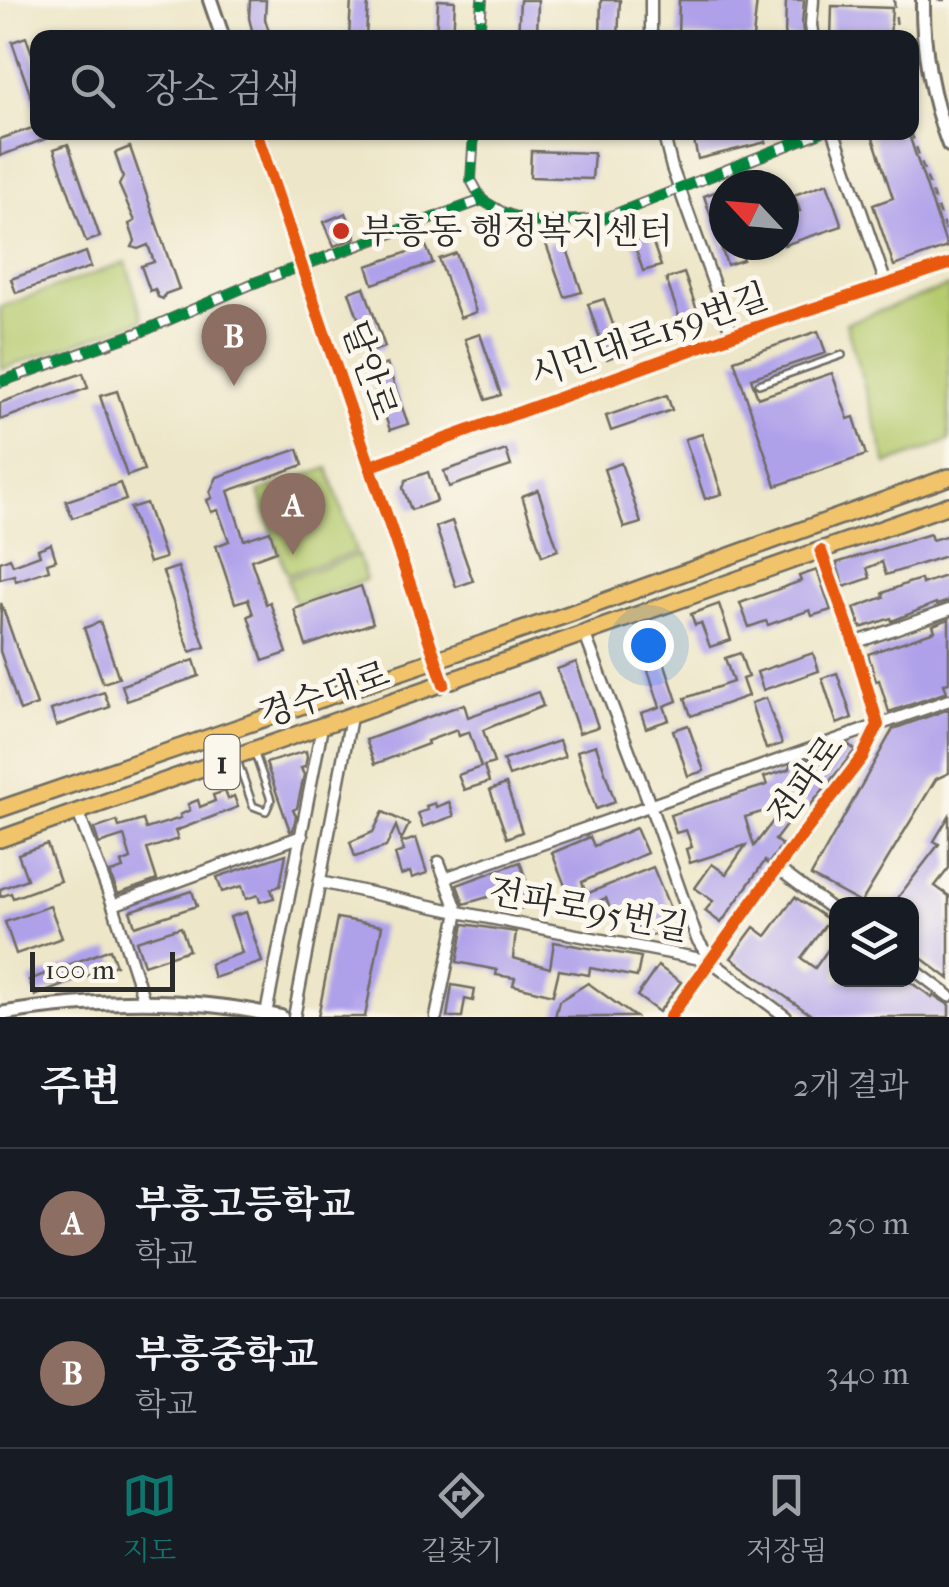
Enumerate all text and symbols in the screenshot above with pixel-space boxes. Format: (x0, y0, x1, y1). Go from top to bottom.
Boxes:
search box (30, 30, 919, 140)
icon: search (65, 58, 120, 113)
text: 장소 검색 (145, 67, 300, 112)
north arrow (709, 170, 799, 260)
place label: 부흥동 행정복지센터 (361, 211, 673, 252)
marker: 부흥동 행정복지센터 (330, 220, 352, 242)
street label: 시민대로159번길 (525, 276, 773, 395)
pin: B (202, 304, 266, 386)
street label: 달안로 (334, 316, 405, 425)
pin: A (260, 472, 326, 555)
your location (623, 620, 674, 671)
street label: 경수대로 (254, 653, 395, 736)
street label: 전파로 (759, 727, 852, 833)
road number: 1 (204, 735, 240, 789)
street label: 전파로95번길 (486, 870, 692, 949)
map controls (829, 897, 919, 987)
button: layers (829, 897, 919, 987)
scale bar (30, 947, 175, 991)
text: 100 m (45, 953, 115, 986)
text: 주변 (40, 1062, 121, 1111)
text: 2개 결과 (793, 1067, 909, 1104)
text: 부흥고등학교 (135, 1182, 355, 1227)
text: A (62, 1205, 83, 1242)
text: 250 m (828, 1205, 909, 1242)
text: 학교 (135, 1236, 197, 1273)
text: 부흥중학교 (135, 1332, 319, 1377)
text: B (62, 1355, 83, 1392)
text: 340 m (826, 1355, 909, 1392)
text: 학교 (135, 1386, 197, 1423)
tab: 지도 (122, 1468, 177, 1568)
tab: 길찾기 (421, 1468, 502, 1568)
tab: 저장됨 (746, 1468, 827, 1568)

